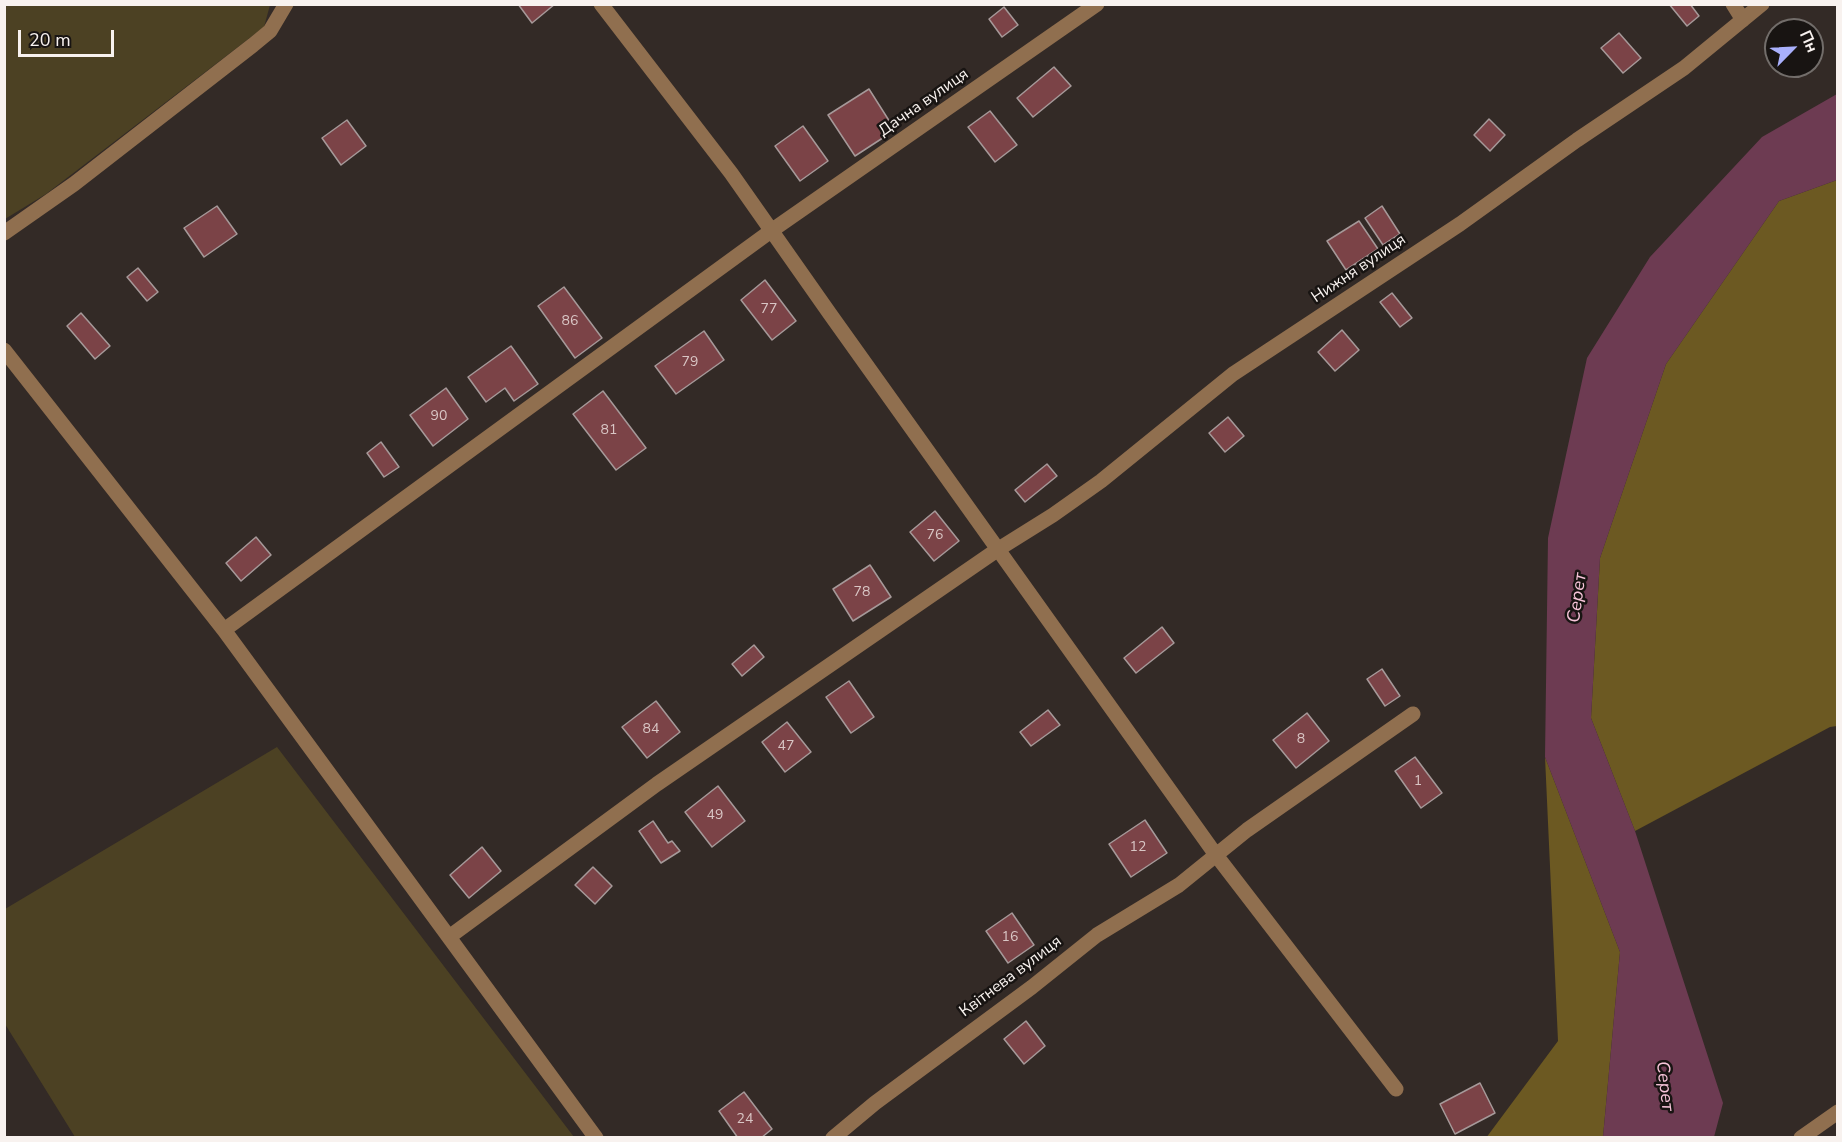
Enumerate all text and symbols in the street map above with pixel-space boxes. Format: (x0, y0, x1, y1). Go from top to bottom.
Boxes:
scale bar (21, 18, 117, 56)
north arrow (1764, 18, 1824, 78)
text: Пн (1794, 27, 1823, 56)
text: 20 m (29, 28, 71, 52)
street label: Дачна вулиця (875, 65, 973, 141)
street label: Нижня вулиця (1308, 230, 1410, 308)
house number: 77 (761, 302, 777, 318)
house number: 86 (562, 314, 578, 330)
house number: 79 (682, 355, 698, 371)
house number: 90 (431, 409, 447, 425)
house number: 81 (601, 423, 617, 439)
house number: 76 (927, 528, 943, 544)
water label: Серет (1564, 572, 1592, 624)
house number: 78 (854, 585, 870, 601)
house number: 84 (643, 722, 659, 738)
house number: 8 (1297, 732, 1305, 748)
house number: 47 (778, 739, 794, 755)
house number: 1 (1414, 774, 1422, 790)
house number: 49 (707, 808, 723, 824)
house number: 12 (1130, 840, 1146, 856)
house number: 16 (1002, 930, 1018, 946)
street label: Квітнева вулиця (956, 932, 1066, 1022)
water label: Серет (1650, 1060, 1678, 1112)
house number: 24 (737, 1112, 753, 1128)

